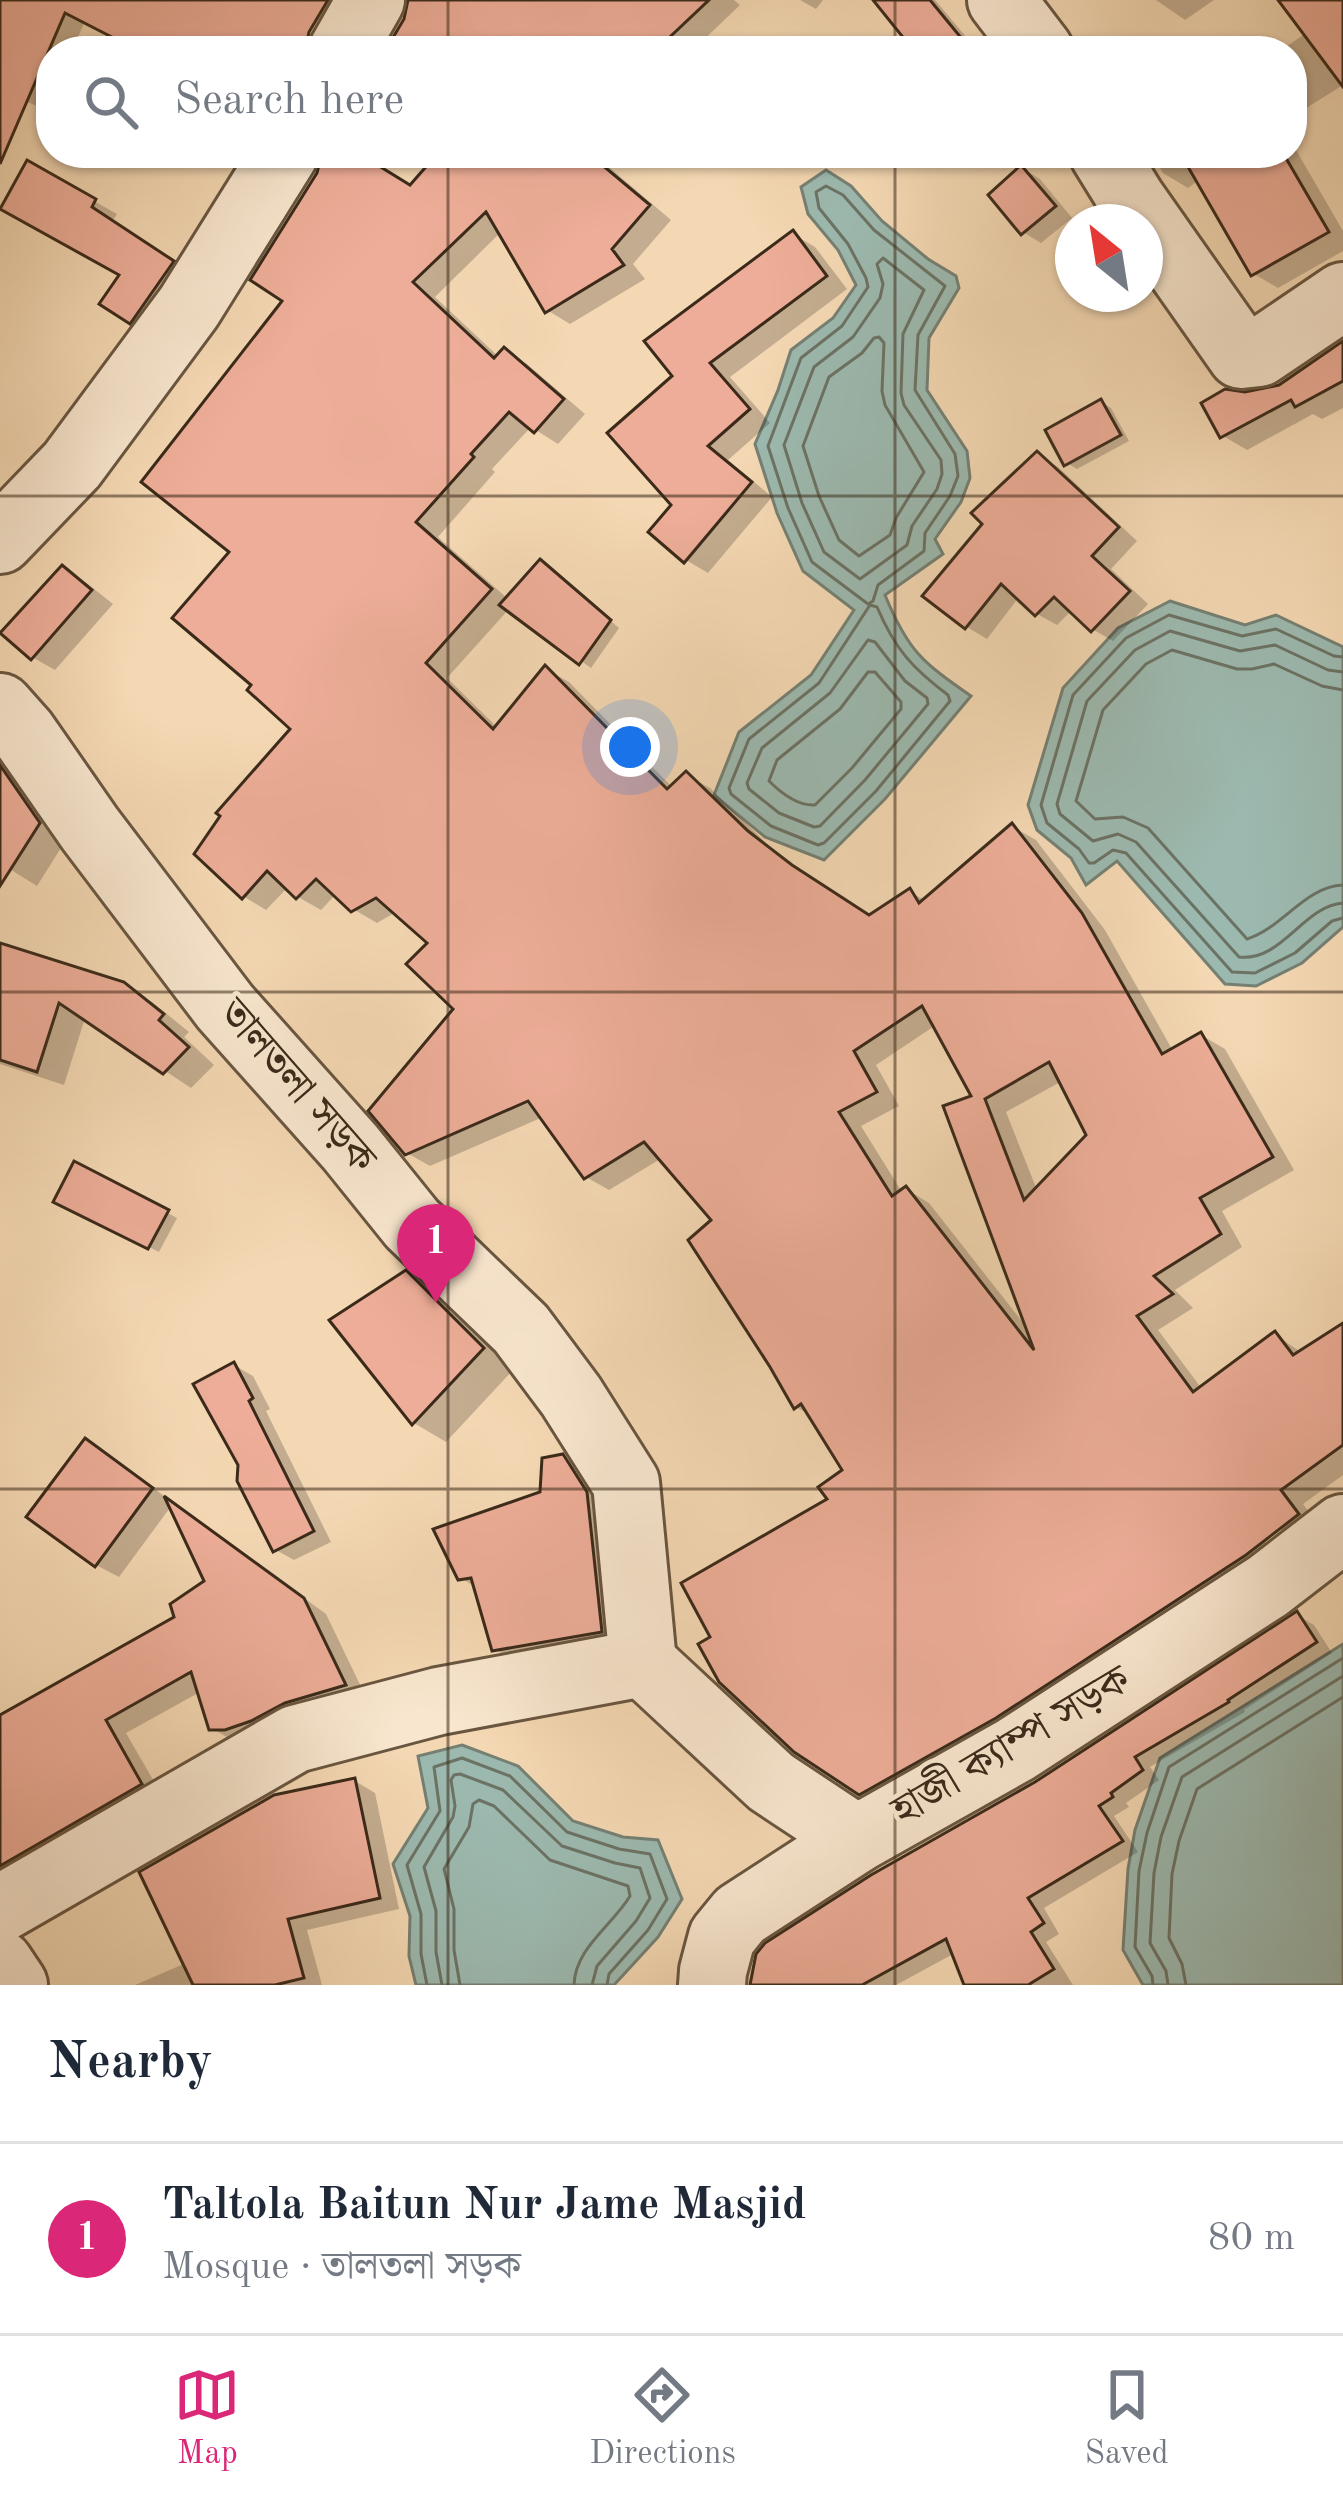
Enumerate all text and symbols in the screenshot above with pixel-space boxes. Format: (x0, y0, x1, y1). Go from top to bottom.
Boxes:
search box (36, 36, 1307, 168)
icon: search (78, 69, 144, 135)
text: Search here (174, 79, 404, 124)
north arrow (1055, 204, 1163, 312)
your location (600, 717, 660, 777)
street label: তালতলা সড়ক (209, 991, 383, 1183)
pin: 1 (397, 1204, 475, 1303)
street label: হাজী ক্যাম্প সড়ক (881, 1654, 1139, 1835)
text: Nearby (48, 2038, 213, 2089)
text: Taltola Baitun Nur Jame Masjid (162, 2184, 806, 2229)
text: 1 (76, 2219, 98, 2258)
text: 80 m (1208, 2219, 1295, 2258)
text: Mosque · তালতলা সড়ক (162, 2248, 521, 2287)
tab: Map (174, 2362, 240, 2475)
tab: Directions (589, 2362, 736, 2475)
tab: Saved (1085, 2362, 1169, 2475)

